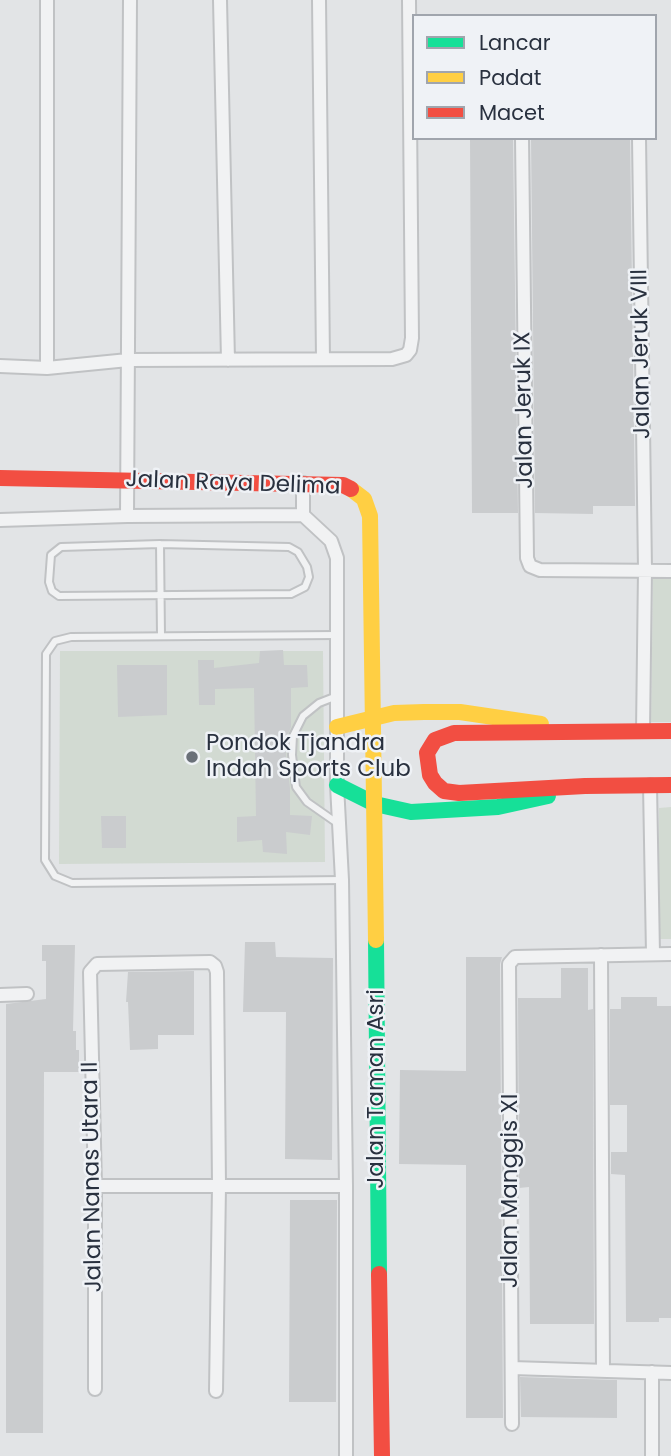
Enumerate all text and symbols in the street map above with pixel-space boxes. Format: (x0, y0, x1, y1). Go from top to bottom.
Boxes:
legend (412, 14, 657, 140)
text: Lancar (479, 28, 550, 57)
text: Padat (479, 63, 541, 92)
text: Macet (479, 98, 545, 127)
street label: Jalan Jeruk VIII (627, 269, 657, 439)
street label: Jalan Jeruk IX (510, 331, 540, 489)
street label: Jalan Raya Delima (125, 466, 341, 502)
place label: Pondok Tjandra Indah Sports Club (206, 730, 411, 784)
marker: Pondok Tjandra Indah Sports Club (184, 749, 200, 765)
street label: Jalan Taman Asri (363, 989, 391, 1189)
street label: Jalan Nanas Utara II (77, 1061, 109, 1293)
street label: Jalan Manggis XI (497, 1094, 525, 1288)

